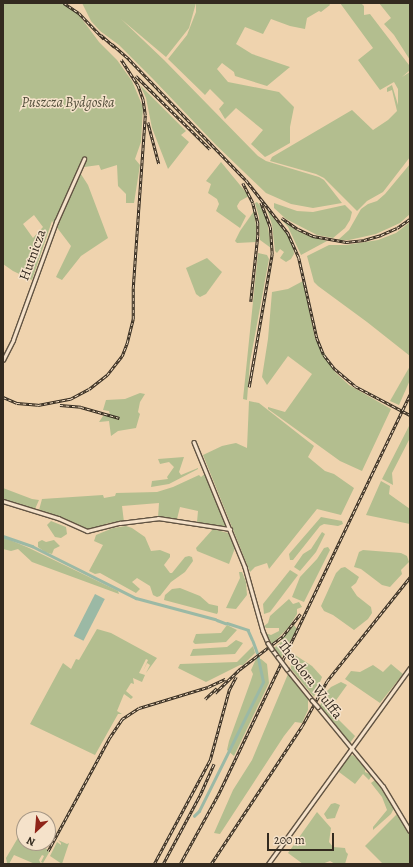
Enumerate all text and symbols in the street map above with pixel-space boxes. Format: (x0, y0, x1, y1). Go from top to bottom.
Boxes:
park label: Puszcza Bydgoska (21, 95, 115, 111)
street label: Hutnicza (16, 227, 50, 283)
street label: Theodora Wulffa (274, 637, 346, 723)
north arrow (16, 811, 56, 851)
scale bar (269, 825, 336, 851)
text: 200 m (274, 832, 305, 848)
text: N (24, 833, 38, 850)

